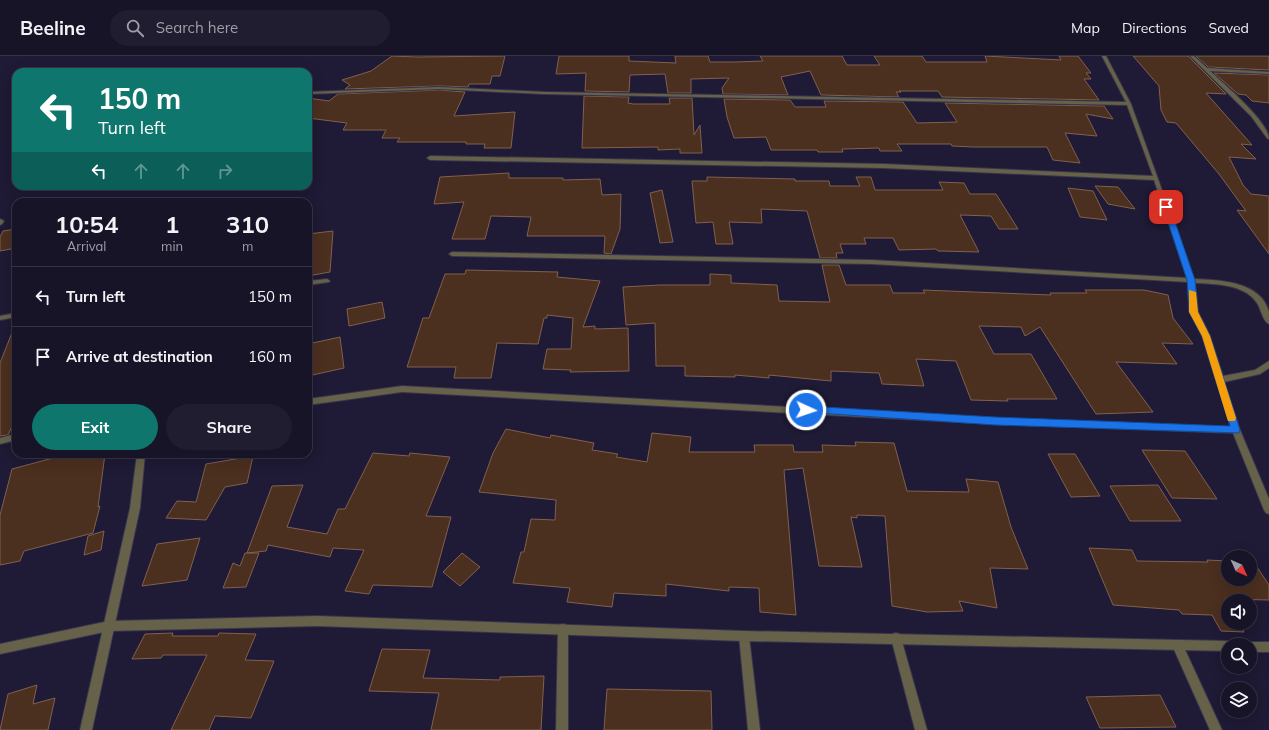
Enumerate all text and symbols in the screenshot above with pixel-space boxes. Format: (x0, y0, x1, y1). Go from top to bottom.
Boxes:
search box (110, 10, 390, 46)
text: Beeline (20, 16, 86, 40)
icon: search (124, 17, 146, 39)
text: Search here (156, 18, 238, 37)
text: Map (1071, 19, 1100, 37)
text: Directions (1122, 19, 1187, 37)
text: Saved (1209, 19, 1249, 37)
text: 150 m (98, 81, 181, 116)
icon: left (32, 84, 84, 136)
text: Turn left (98, 116, 166, 139)
icon: left (88, 160, 110, 182)
icon: ahead (130, 160, 152, 182)
icon: ahead (172, 160, 194, 182)
icon: right (214, 160, 236, 182)
pin (1149, 190, 1183, 224)
icon: arrive (1155, 196, 1177, 218)
text: 10:54 (55, 209, 118, 239)
text: 1 (165, 209, 179, 239)
text: 310 (226, 209, 269, 239)
text: Arrival (67, 238, 106, 254)
text: min (161, 238, 183, 254)
text: m (242, 238, 253, 254)
icon: left (32, 286, 54, 308)
text: Turn left (66, 287, 125, 306)
text: 150 m (248, 287, 292, 306)
icon: arrive (32, 346, 54, 368)
text: Arrive at destination (66, 347, 213, 366)
text: 160 m (248, 347, 292, 366)
position arrow (785, 389, 827, 431)
button: Exit (32, 404, 158, 450)
button: Share (166, 404, 292, 450)
north arrow (1221, 550, 1257, 586)
map controls (1221, 550, 1257, 718)
button: sound (1221, 594, 1257, 630)
button: search (1221, 638, 1257, 674)
button: layers (1221, 682, 1257, 718)

